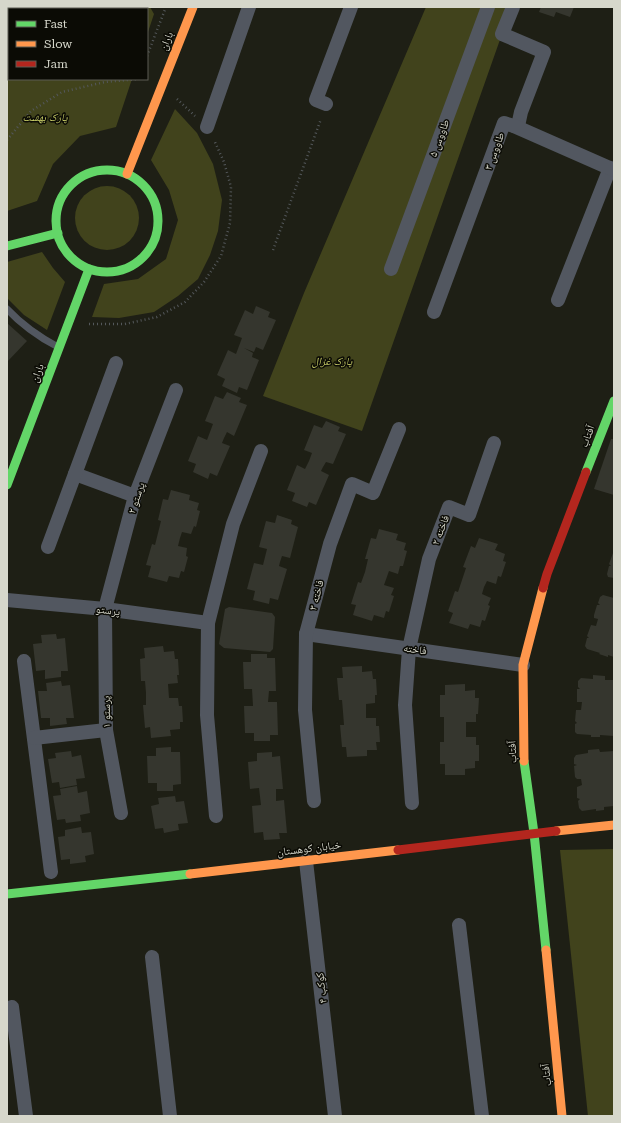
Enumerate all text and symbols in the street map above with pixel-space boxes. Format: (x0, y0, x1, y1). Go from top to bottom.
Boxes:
legend (8, 8, 148, 80)
text: Fast (44, 17, 68, 31)
street label: باران (157, 30, 176, 52)
text: Slow (44, 37, 72, 51)
text: Jam (44, 57, 68, 71)
park label: پارک بهشت (22, 111, 68, 124)
street label: طاووس ۵ (427, 118, 452, 159)
street label: طاووس ۳ (482, 131, 507, 172)
park label: پارک غزال (312, 355, 353, 368)
street label: باران (28, 362, 47, 384)
street label: آفتاب (577, 423, 598, 449)
street label: پرستو ۲ (125, 481, 148, 516)
street label: فاخته ۲ (429, 513, 452, 547)
street label: فاخته ۳ (306, 578, 327, 612)
street label: پرستو (95, 603, 121, 619)
street label: فاخته (402, 641, 428, 658)
street label: پرستو ۱ (100, 696, 113, 728)
street label: آفتاب (505, 740, 520, 764)
street label: خیابان کوهستان (276, 838, 342, 859)
street label: کوکب ۴ (313, 971, 330, 1004)
street label: آفتاب (539, 1063, 554, 1087)

